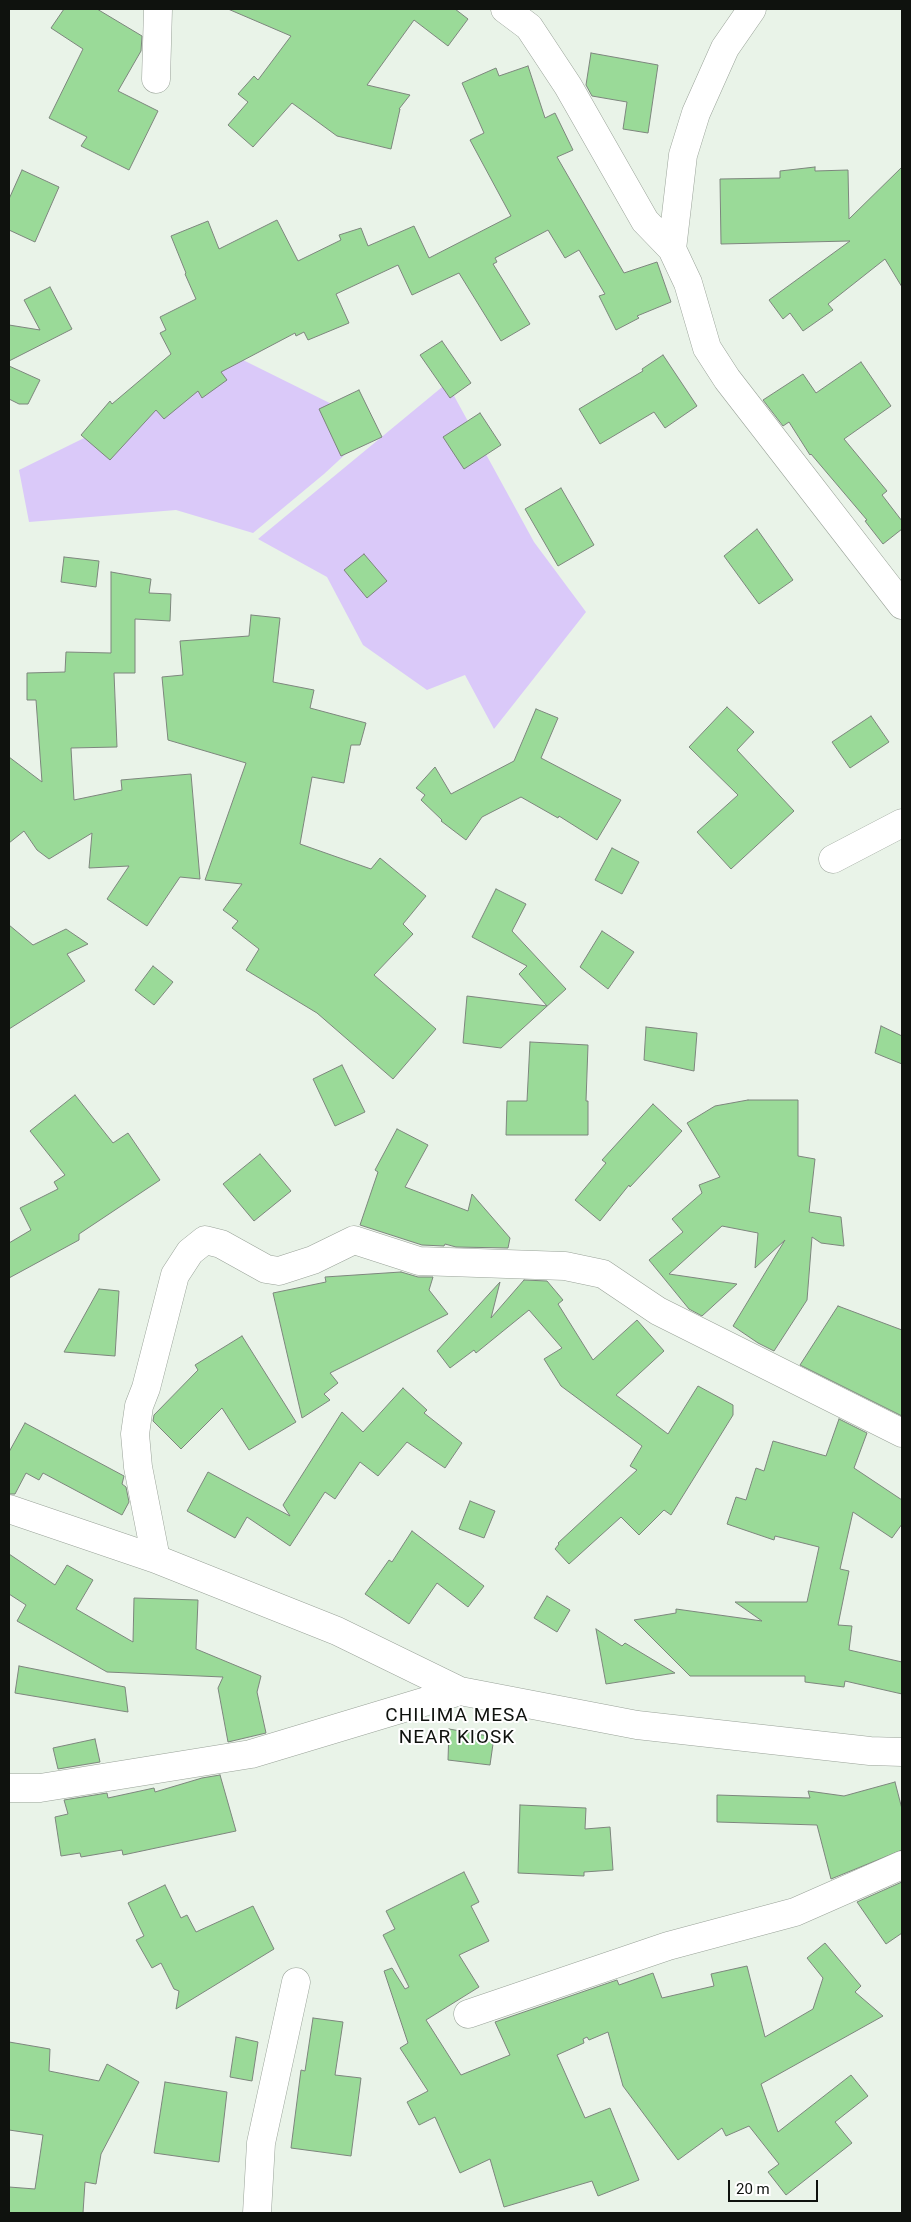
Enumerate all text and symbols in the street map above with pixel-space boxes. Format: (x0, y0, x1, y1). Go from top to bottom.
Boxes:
district label: CHILIMA MESA NEAR KIOSK (384, 1705, 530, 1749)
scale bar (731, 2170, 821, 2202)
text: 20 m (736, 2180, 770, 2198)

